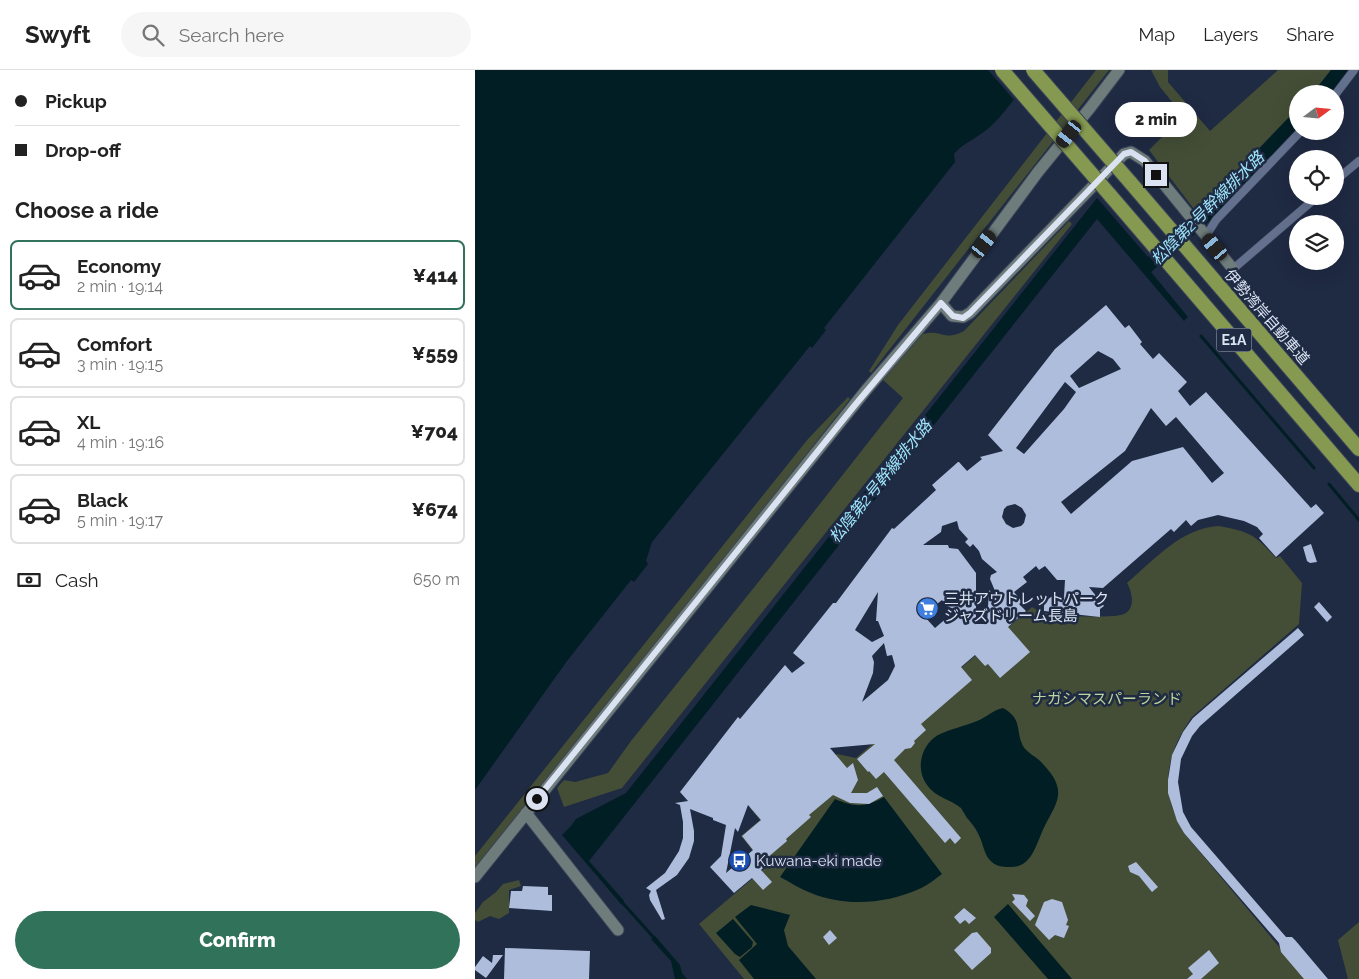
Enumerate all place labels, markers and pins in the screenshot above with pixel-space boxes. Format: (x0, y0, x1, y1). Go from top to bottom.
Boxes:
place label: 三井アウトレットパーク ジャズドリーム長島 (944, 590, 1109, 625)
supermarket icon: 三井アウトレットパーク ジャズドリーム長島 (916, 596, 940, 620)
bus stop icon: Kuwana-eki made (728, 849, 752, 873)
place label: Kuwana-eki made (756, 852, 882, 870)

